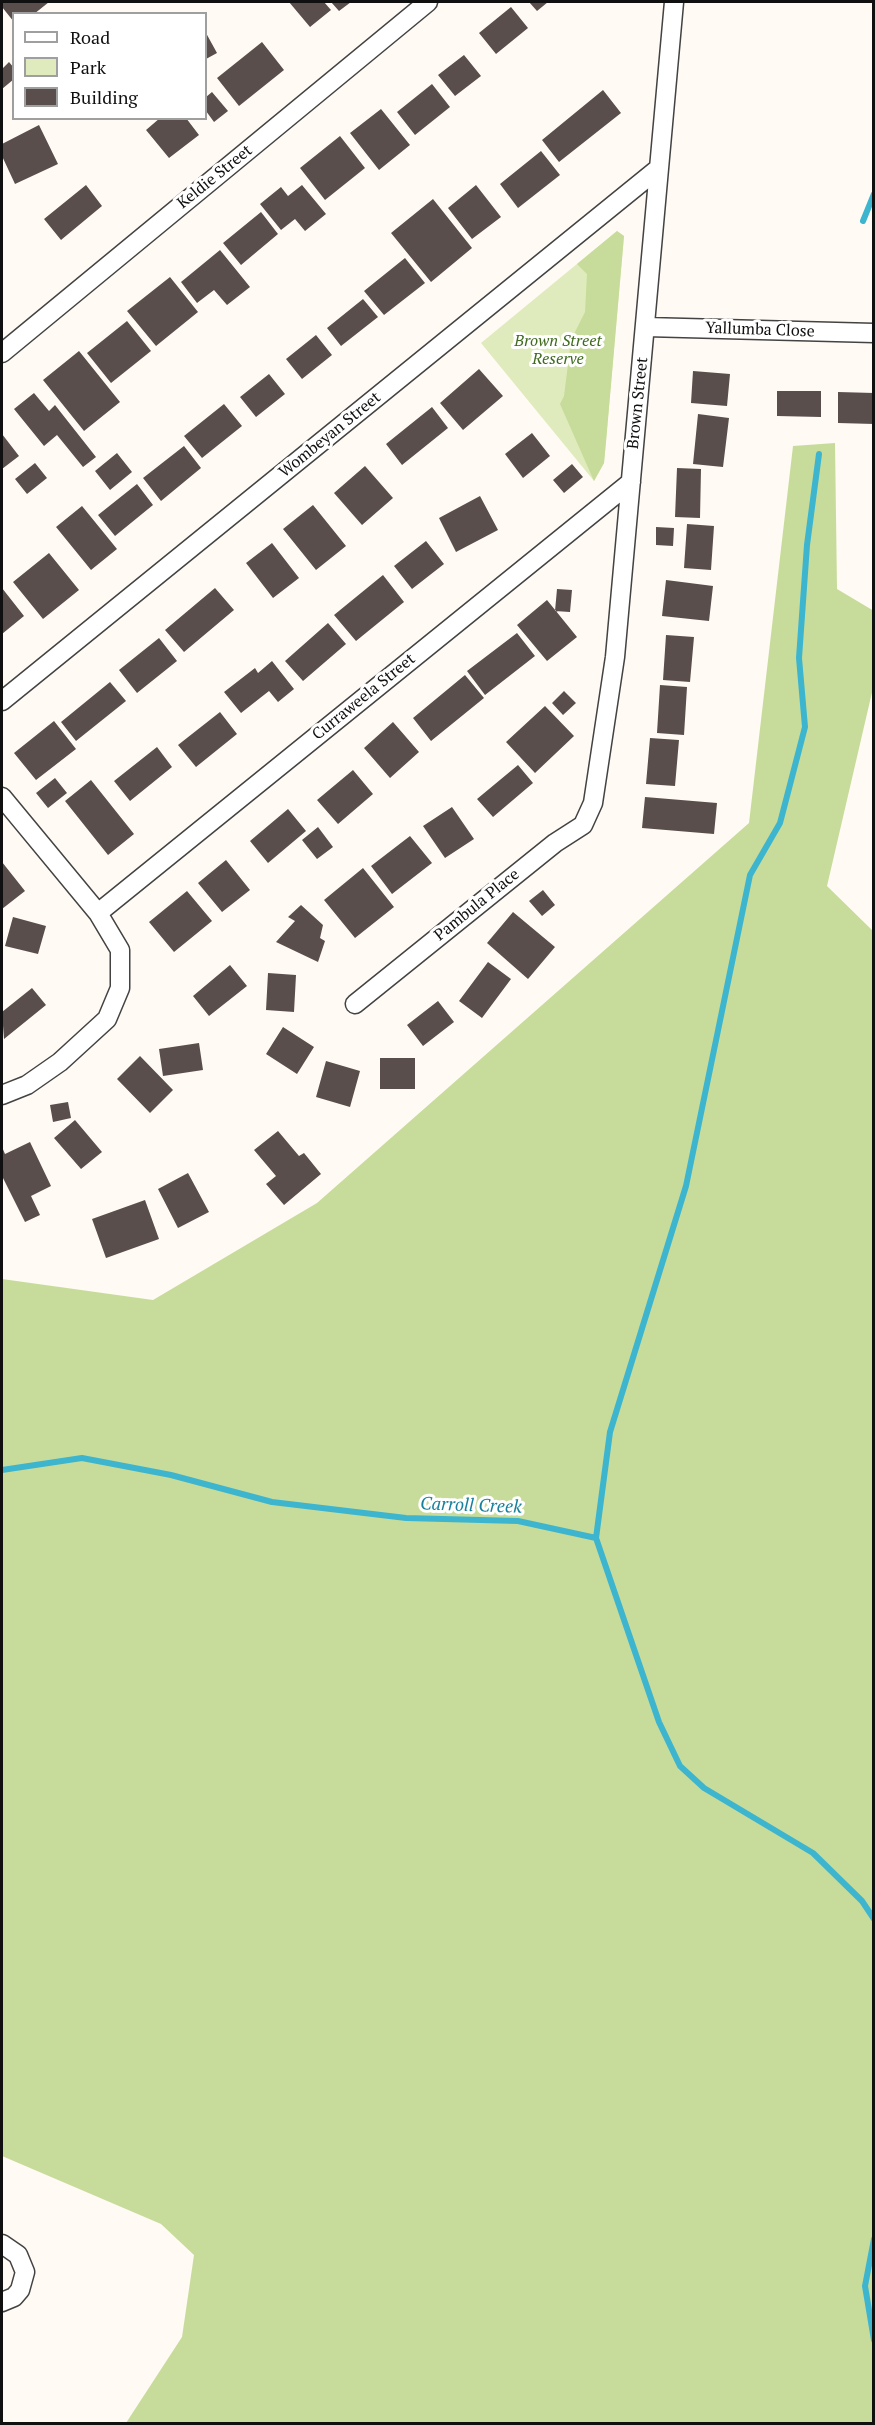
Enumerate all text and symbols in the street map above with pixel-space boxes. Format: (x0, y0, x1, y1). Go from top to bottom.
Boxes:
legend (12, 12, 207, 120)
text: Road (70, 25, 110, 49)
text: Park (70, 55, 106, 79)
text: Building (70, 85, 138, 109)
street label: Keldie Street (174, 141, 256, 213)
street label: Yallumba Close (705, 318, 815, 342)
park label: Brown Street Reserve (514, 331, 602, 369)
street label: Brown Street (624, 356, 652, 450)
street label: Wombeyan Street (275, 388, 385, 482)
street label: Curraweela Street (309, 650, 419, 744)
street label: Pambula Place (431, 865, 523, 945)
water label: Carroll Creek (420, 1493, 522, 1519)

